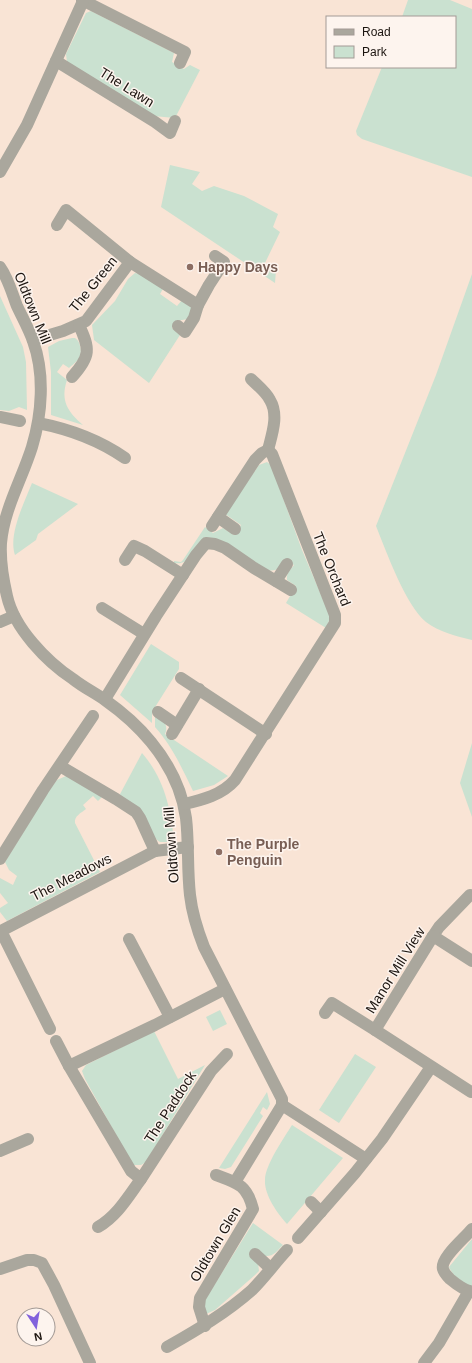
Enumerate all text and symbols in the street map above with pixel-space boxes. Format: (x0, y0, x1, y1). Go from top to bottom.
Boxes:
legend (326, 16, 456, 68)
text: Road (362, 25, 391, 39)
text: Park (362, 45, 388, 59)
street label: The Lawn (97, 64, 157, 110)
street label: The Green (66, 253, 120, 315)
place label: Happy Days (198, 259, 278, 275)
marker: Happy Days (185, 262, 195, 272)
street label: Oldtown Mill (11, 270, 55, 346)
street label: The Orchard (310, 530, 354, 608)
street label: Oldtown Mill (160, 806, 182, 884)
place label: The Purple Penguin (227, 836, 300, 868)
marker: The Purple Penguin (214, 847, 224, 857)
street label: The Meadows (28, 850, 114, 904)
street label: Manor Mill View (362, 923, 428, 1016)
street label: The Paddock (141, 1067, 200, 1146)
street label: Oldtown Glen (186, 1204, 244, 1284)
north arrow (16, 1307, 56, 1347)
text: N (33, 1330, 43, 1343)

